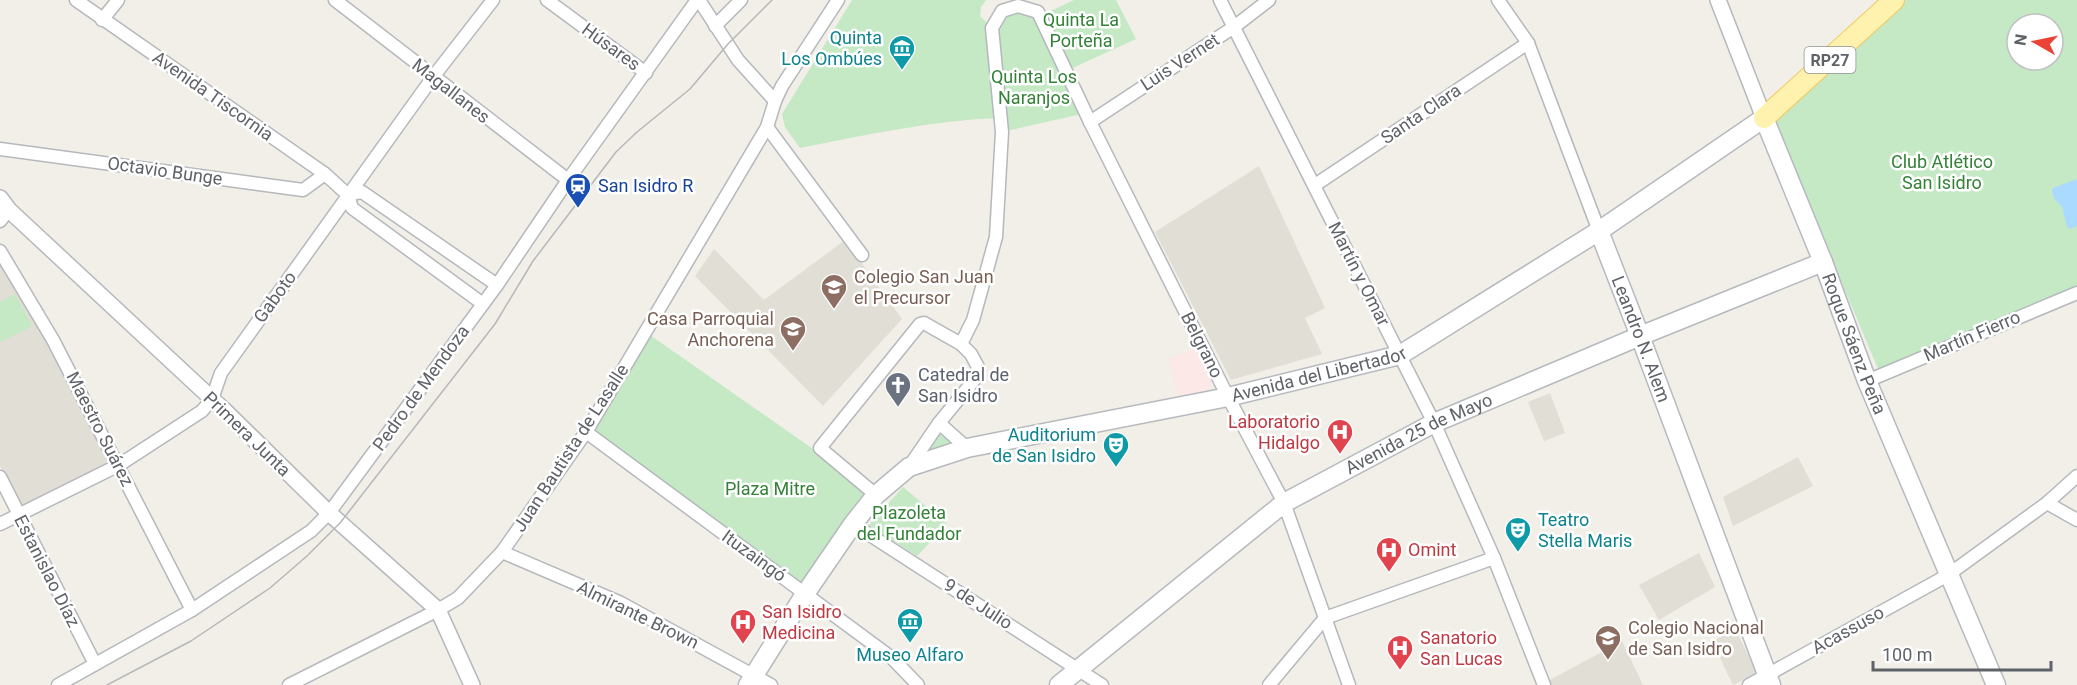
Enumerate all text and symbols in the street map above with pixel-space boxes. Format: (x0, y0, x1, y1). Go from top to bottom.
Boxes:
park label: Quinta La Porteña (1043, 9, 1119, 51)
north arrow (2005, 12, 2065, 72)
street label: Húsares (578, 19, 644, 75)
place label: Quinta Los Ombúes (781, 27, 882, 69)
street label: Luis Vernet (1136, 28, 1223, 95)
museum icon: Quinta Los Ombúes (887, 33, 917, 71)
text: N (2010, 33, 2031, 47)
street label: Avenida Tiscornia (149, 46, 278, 145)
road number: RP27 (1804, 47, 1856, 73)
street label: Magallanes (408, 54, 494, 127)
park label: Quinta Los Naranjos (991, 66, 1077, 108)
street label: Santa Clara (1377, 79, 1465, 148)
park label: Club Atlético San Isidro (1891, 151, 1993, 193)
street label: Octavio Bunge (106, 152, 224, 189)
station icon: San Isidro R (563, 171, 593, 209)
place label: San Isidro R (598, 175, 693, 196)
street label: Martín y Omar (1324, 218, 1395, 329)
place label: Colegio San Juan el Precursor (854, 266, 994, 308)
street label: Gaboto (249, 267, 300, 327)
street label: Roque Sáenz Peña (1818, 270, 1891, 417)
school or university icon: Colegio San Juan el Precursor (819, 272, 849, 310)
street label: Leandro N. Alem (1608, 273, 1675, 405)
street label: Martín Fierro (1920, 306, 2023, 365)
place label: Casa Parroquial Anchorena (647, 308, 774, 350)
street label: Belgrano (1177, 308, 1228, 381)
school or university icon: Casa Parroquial Anchorena (778, 314, 808, 352)
street label: Pedro de Mendoza (368, 321, 473, 455)
street label: Avenida del Libertador (1229, 342, 1410, 406)
street label: Juan Bautista de Lasalle (508, 360, 633, 536)
place label: Catedral de San Isidro (918, 364, 1009, 406)
street label: Maestro Suárez (63, 368, 138, 490)
church icon: Catedral de San Isidro (883, 370, 913, 408)
street label: Primera Junta (200, 387, 295, 480)
street label: Avenida 25 de Mayo (1341, 389, 1495, 478)
place label: Laboratorio Hidalgo (1228, 411, 1320, 453)
hospital icon: Laboratorio Hidalgo (1325, 417, 1355, 455)
place label: Auditorium de San Isidro (992, 424, 1096, 466)
theatre icon: Auditorium de San Isidro (1101, 430, 1131, 468)
park label: Plaza Mitre (725, 478, 815, 499)
park label: Plazoleta del Fundador (857, 502, 961, 544)
place label: Teatro Stella Maris (1538, 509, 1632, 551)
street label: Estanislao Díaz (10, 511, 85, 630)
theatre icon: Teatro Stella Maris (1503, 515, 1533, 553)
street label: Ituzaingó (718, 525, 790, 586)
hospital icon: Omint (1374, 535, 1404, 573)
place label: Omint (1408, 539, 1456, 560)
street label: 9 de Julio (940, 574, 1017, 634)
street label: Almirante Brown (574, 576, 702, 653)
place label: San Isidro Medicina (762, 601, 842, 643)
street label: Acassuso (1808, 601, 1887, 658)
museum icon: Museo Alfaro (895, 606, 925, 644)
hospital icon: San Isidro Medicina (728, 607, 758, 645)
place label: Colegio Nacional de San Isidro (1628, 617, 1764, 659)
school or university icon: Colegio Nacional de San Isidro (1593, 623, 1623, 661)
place label: Sanatorio San Lucas (1420, 627, 1503, 669)
hospital icon: Sanatorio San Lucas (1385, 633, 1415, 671)
scale bar (1873, 634, 2052, 672)
place label: Museo Alfaro (856, 644, 964, 665)
text: 100 m (1882, 644, 1933, 665)

